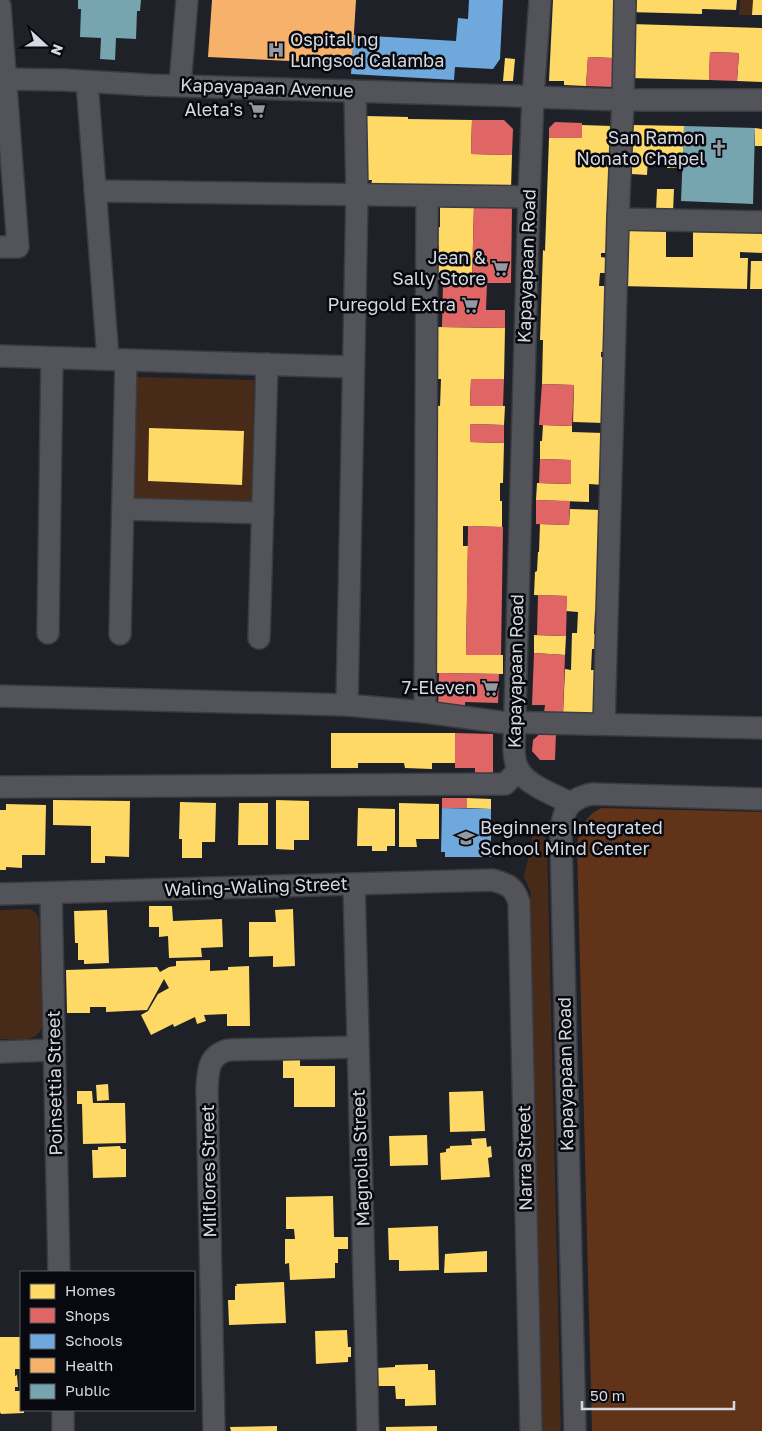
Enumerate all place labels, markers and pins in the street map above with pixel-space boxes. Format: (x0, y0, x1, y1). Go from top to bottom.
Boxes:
place label: Ospital ng Lungsod Calamba (290, 28, 444, 71)
hospital icon: Ospital ng Lungsod Calamba (266, 40, 286, 60)
place label: Aleta's (185, 98, 243, 120)
supermarket icon: Aleta's (247, 100, 267, 120)
place label: San Ramon Nonato Chapel (576, 126, 705, 169)
church icon: San Ramon Nonato Chapel (709, 138, 729, 158)
place label: Jean & Sally Store (392, 246, 486, 289)
supermarket icon: Jean & Sally Store (490, 258, 510, 278)
place label: Puregold Extra (328, 293, 456, 315)
supermarket icon: Puregold Extra (460, 295, 480, 315)
place label: 7-Eleven (402, 676, 476, 698)
supermarket icon: 7-Eleven (480, 678, 500, 698)
place label: Beginners Integrated School Mind Center (480, 816, 663, 859)
school or university icon: Beginners Integrated School Mind Center (456, 828, 476, 848)

